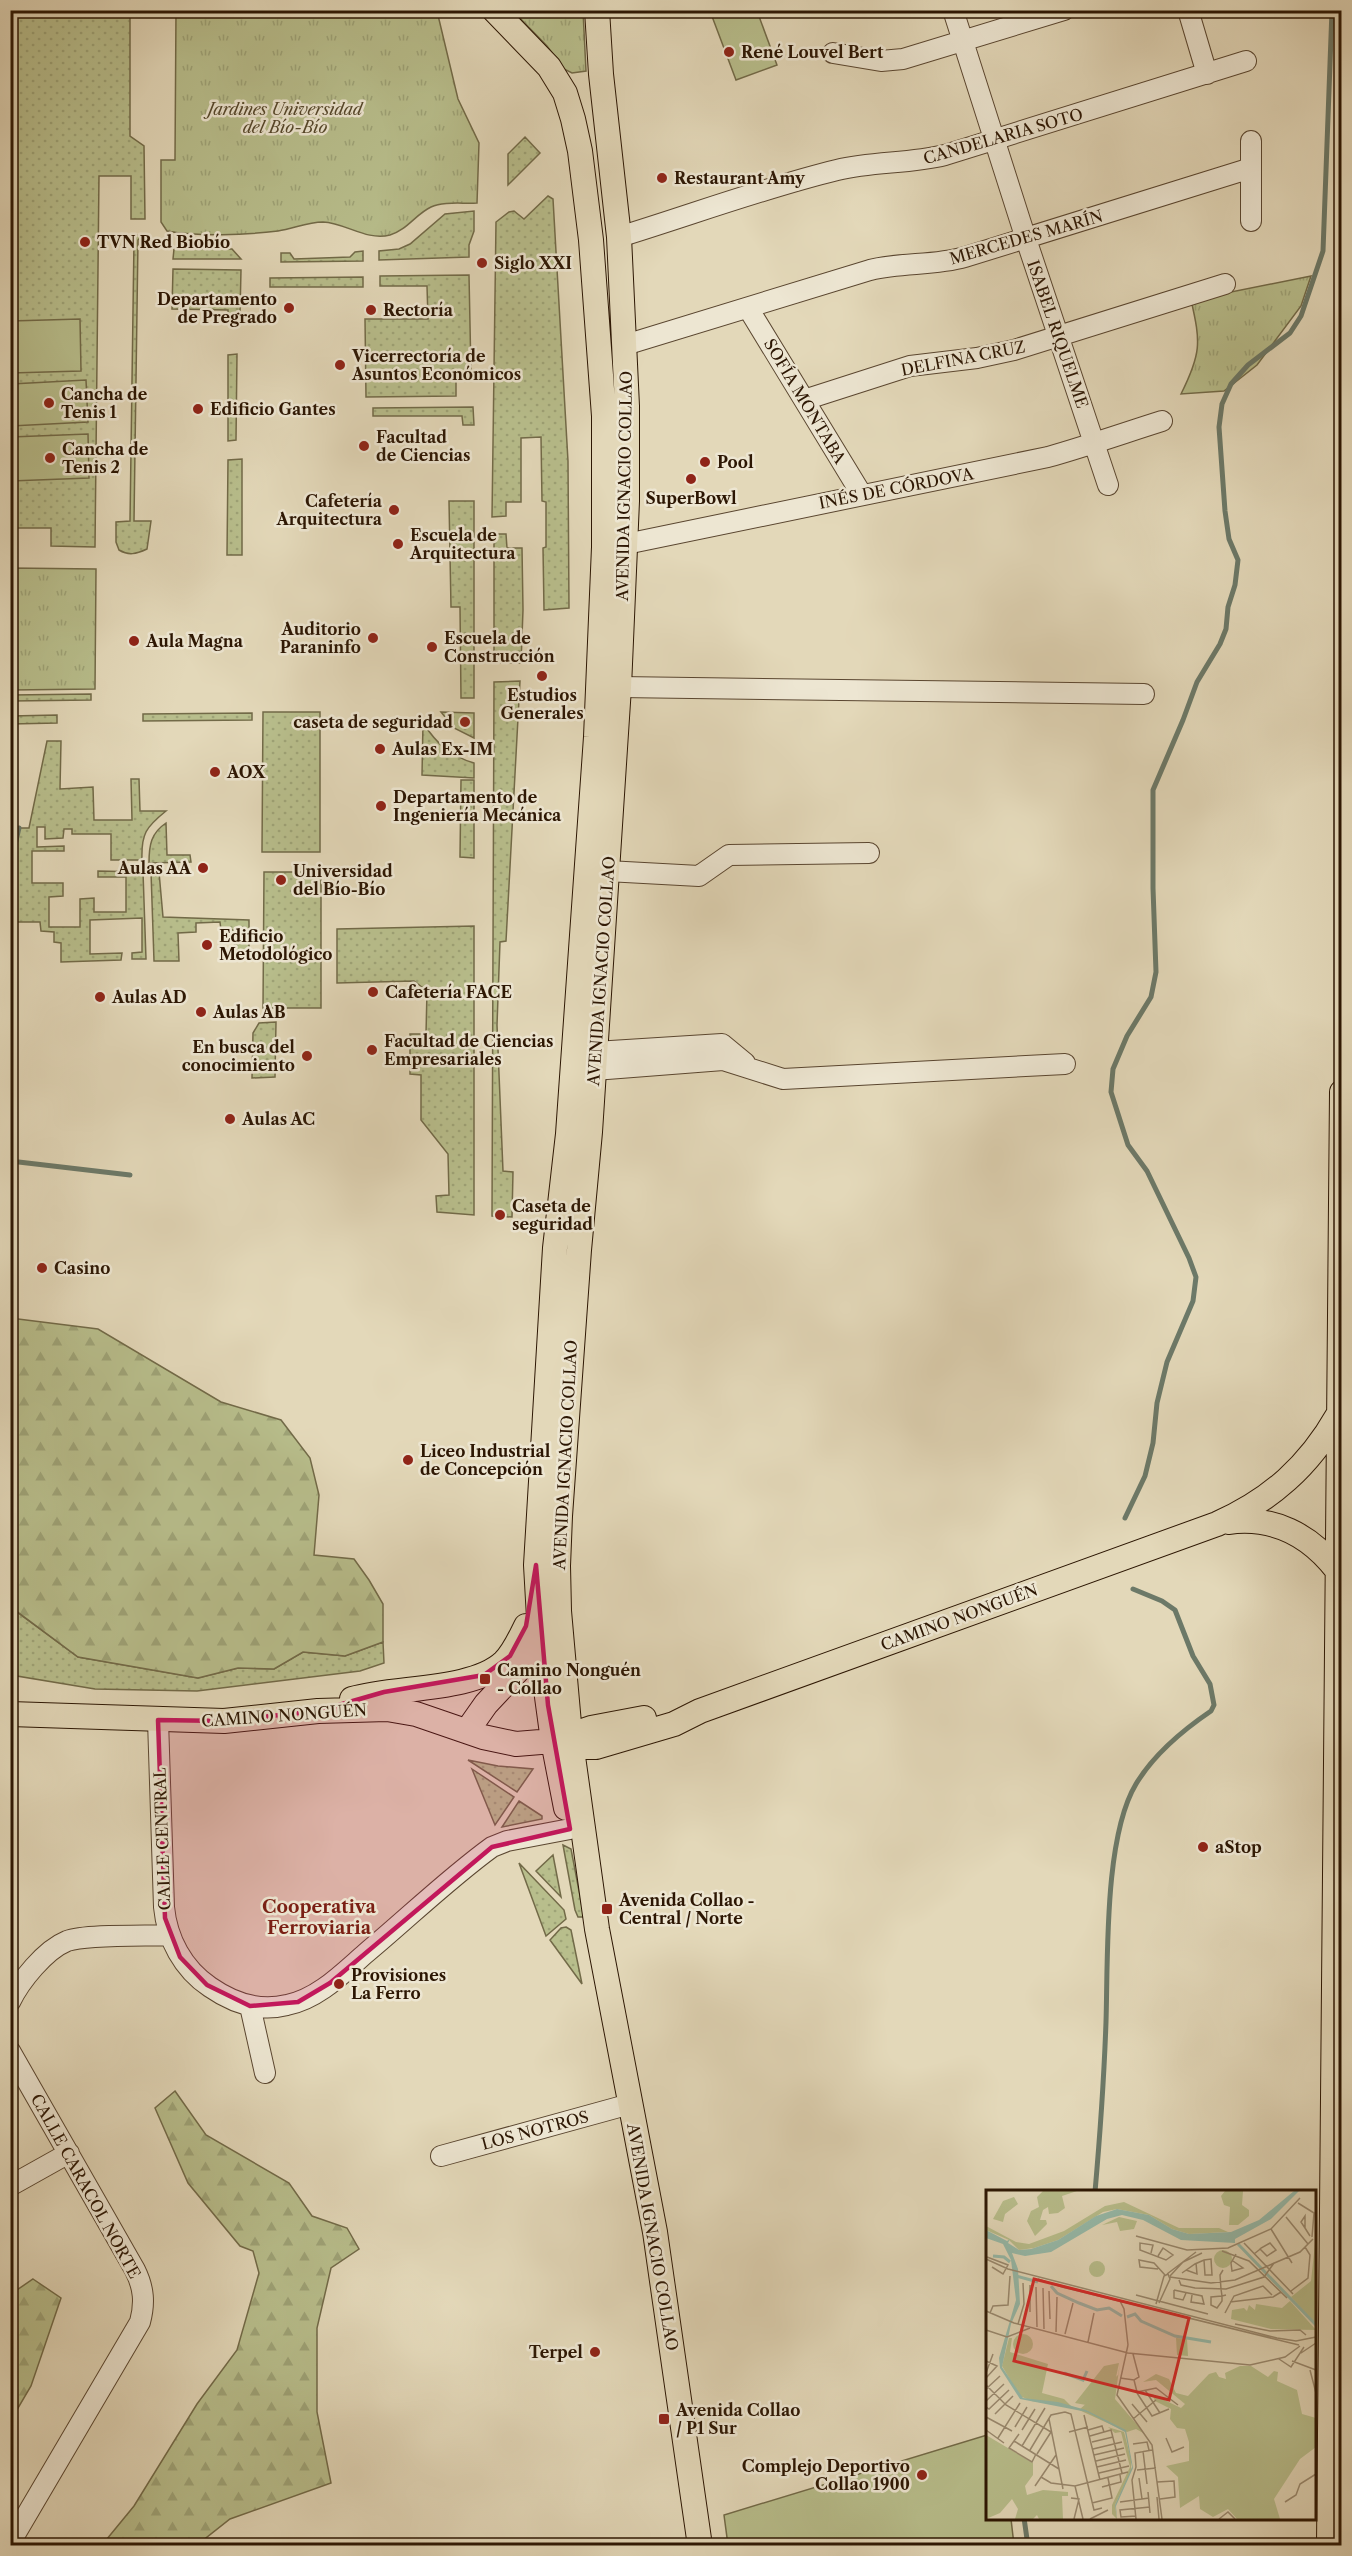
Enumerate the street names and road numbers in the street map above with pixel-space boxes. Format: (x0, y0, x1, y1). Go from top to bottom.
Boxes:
street label: CANDELARIA SOTO (921, 104, 1085, 168)
street label: MERCEDES MARÍN (947, 206, 1105, 268)
street label: ISABEL RIQUELME (1023, 257, 1093, 411)
street label: SOFÍA MONTABA (760, 335, 851, 468)
street label: DELFINA CRUZ (899, 336, 1027, 380)
street label: AVENIDA IGNACIO COLLAO (612, 371, 636, 602)
street label: INÉS DE CÓRDOVA (817, 463, 976, 513)
street label: AVENIDA IGNACIO COLLAO (583, 855, 619, 1088)
street label: AVENIDA IGNACIO COLLAO (549, 1339, 581, 1572)
street label: CAMINO NONGUÉN (878, 1579, 1040, 1655)
street label: CAMINO NONGUÉN (201, 1699, 367, 1731)
street label: CALLE CENTRAL (149, 1767, 174, 1911)
street label: CALLE CARACOL NORTE (27, 2090, 145, 2282)
street label: LOS NOTROS (479, 2106, 591, 2154)
street label: AVENIDA IGNACIO COLLAO (623, 2121, 683, 2352)

